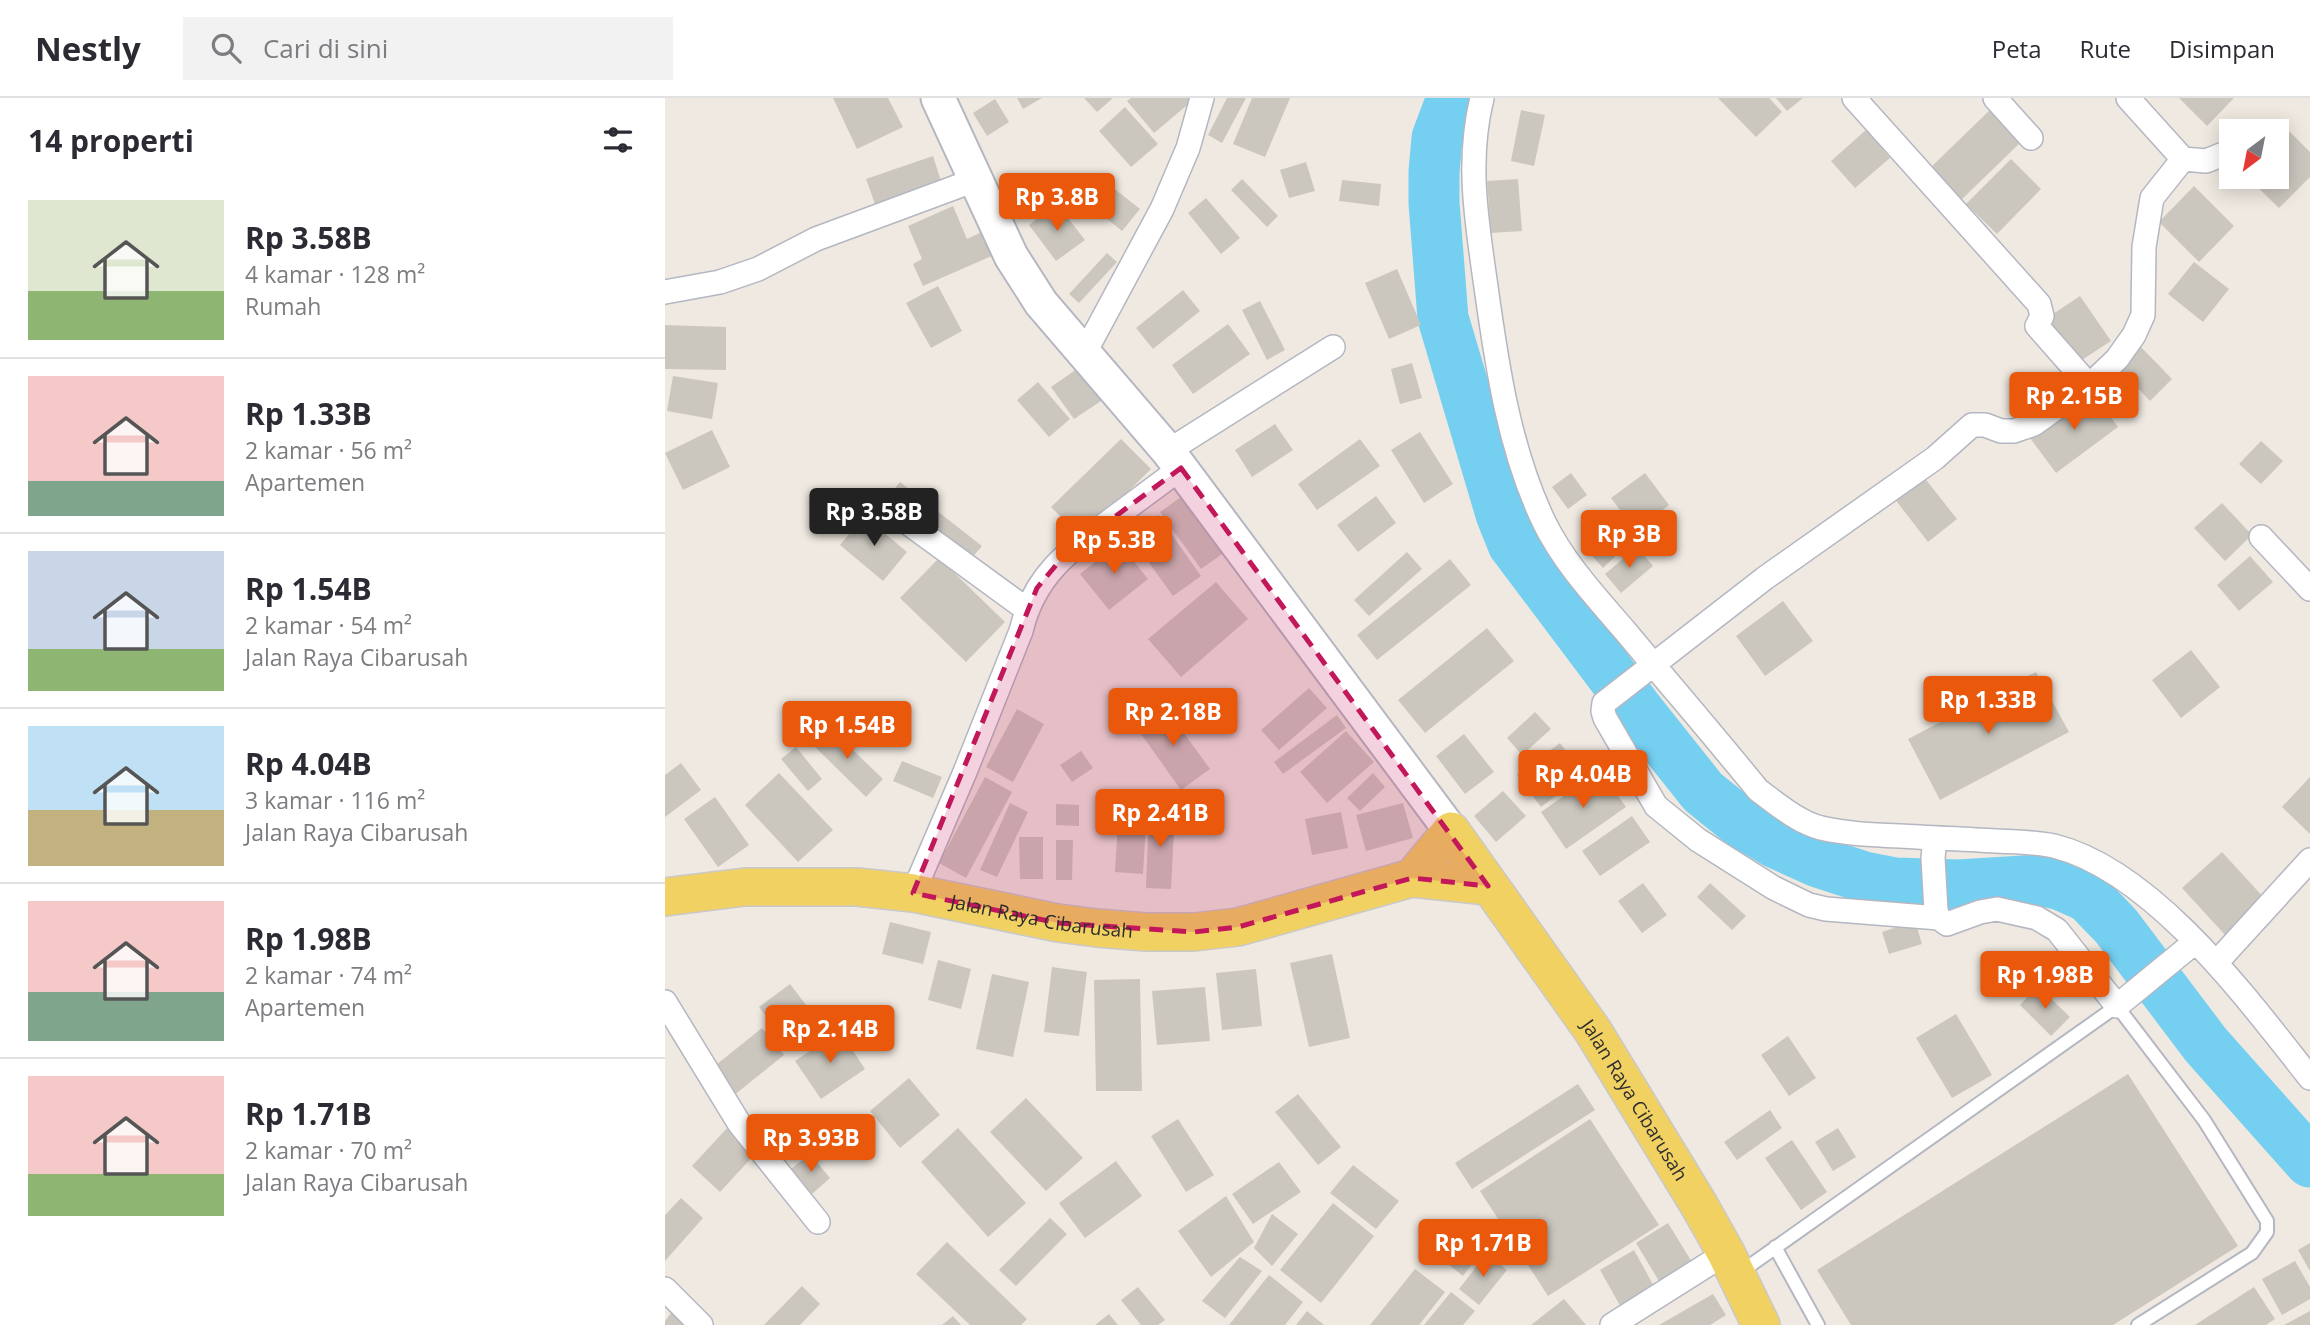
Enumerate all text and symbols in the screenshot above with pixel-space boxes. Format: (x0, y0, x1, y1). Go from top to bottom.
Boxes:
search box (183, 17, 673, 80)
text: Nestly (35, 26, 141, 71)
icon: search (207, 29, 245, 67)
text: Cari di sini (263, 30, 388, 66)
text: Peta (1992, 32, 2042, 65)
text: Rute (2080, 32, 2131, 65)
text: Disimpan (2169, 32, 2275, 65)
north arrow (2219, 119, 2289, 189)
map controls (2219, 119, 2289, 189)
text: 14 properti (28, 120, 194, 161)
icon: filters (599, 121, 637, 159)
pin: Rp 3.8B (992, 174, 1122, 233)
text: Rp 3.8B (1015, 180, 1099, 212)
text: Rp 3.58B (245, 217, 372, 258)
icon: home (84, 228, 168, 312)
text: 4 kamar · 128 m² (245, 258, 425, 290)
text: Rumah (245, 290, 321, 322)
pin: Rp 2.15B (2002, 372, 2146, 432)
text: Rp 2.15B (2025, 379, 2123, 411)
text: Rp 1.33B (245, 393, 372, 434)
icon: home (84, 404, 168, 488)
text: 2 kamar · 56 m² (245, 434, 412, 466)
text: Apartemen (245, 466, 365, 498)
pin: Rp 3.58B (802, 489, 946, 548)
text: Rp 3.58B (825, 495, 923, 527)
pin: Rp 3B (1580, 510, 1678, 570)
pin: Rp 5.3B (1049, 517, 1179, 576)
text: Rp 3B (1597, 517, 1661, 549)
text: Rp 5.3B (1072, 523, 1156, 555)
text: Rp 1.54B (245, 568, 372, 609)
icon: home (84, 579, 168, 663)
text: 2 kamar · 54 m² (245, 609, 412, 641)
text: Jalan Raya Cibarusah (245, 641, 468, 673)
pin: Rp 1.33B (1916, 676, 2060, 736)
text: Rp 1.33B (1939, 683, 2037, 715)
pin: Rp 2.18B (1101, 688, 1245, 748)
text: Rp 2.18B (1124, 695, 1222, 727)
pin: Rp 1.54B (775, 702, 919, 761)
text: Rp 1.54B (798, 708, 896, 740)
text: Rp 4.04B (245, 743, 372, 784)
pin: Rp 4.04B (1511, 750, 1655, 810)
icon: home (84, 754, 168, 838)
text: Rp 4.04B (1534, 757, 1632, 789)
text: 3 kamar · 116 m² (245, 784, 425, 816)
pin: Rp 2.41B (1088, 790, 1232, 849)
text: Rp 2.41B (1111, 796, 1209, 828)
text: Jalan Raya Cibarusah (245, 816, 468, 848)
street label: Jalan Raya Cibarusah (946, 888, 1134, 944)
text: Rp 1.98B (245, 918, 372, 959)
icon: home (84, 929, 168, 1013)
pin: Rp 1.98B (1973, 951, 2117, 1011)
text: Rp 1.98B (1996, 958, 2094, 990)
text: 2 kamar · 74 m² (245, 959, 412, 991)
text: Apartemen (245, 991, 365, 1023)
pin: Rp 2.14B (758, 1006, 902, 1065)
text: Rp 2.14B (781, 1012, 879, 1044)
street label: Jalan Raya Cibarusah (1574, 1012, 1694, 1185)
text: Rp 1.71B (245, 1093, 372, 1134)
icon: home (84, 1104, 168, 1188)
pin: Rp 3.93B (739, 1114, 883, 1174)
text: Rp 3.93B (762, 1121, 860, 1153)
text: 2 kamar · 70 m² (245, 1134, 412, 1166)
text: Jalan Raya Cibarusah (245, 1166, 468, 1198)
pin: Rp 1.71B (1411, 1220, 1555, 1279)
text: Rp 1.71B (1434, 1226, 1532, 1258)

